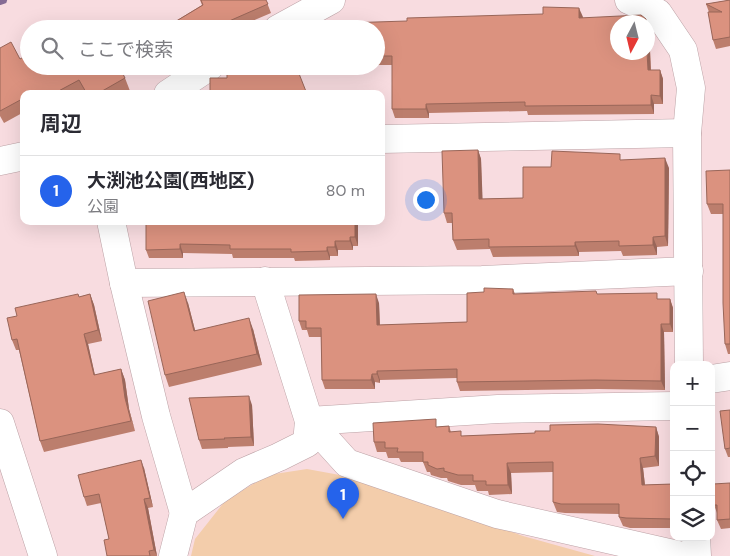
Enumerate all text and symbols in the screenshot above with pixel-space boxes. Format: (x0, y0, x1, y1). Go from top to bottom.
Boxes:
north arrow (610, 15, 655, 60)
search box (20, 20, 385, 75)
icon: search (38, 34, 66, 62)
text: ここで検索 (78, 37, 173, 62)
text: 周辺 (40, 110, 82, 138)
text: 大渕池公園(西地区) (87, 168, 254, 193)
text: 1 (53, 180, 59, 201)
text: 80 m (326, 180, 365, 201)
your location (413, 187, 439, 213)
text: 公園 (87, 196, 119, 217)
map controls (670, 361, 715, 541)
button: + (670, 361, 715, 406)
button: − (670, 406, 715, 451)
button: locate (670, 451, 715, 496)
pin: 1 (327, 478, 359, 519)
button: layers (670, 496, 715, 541)

